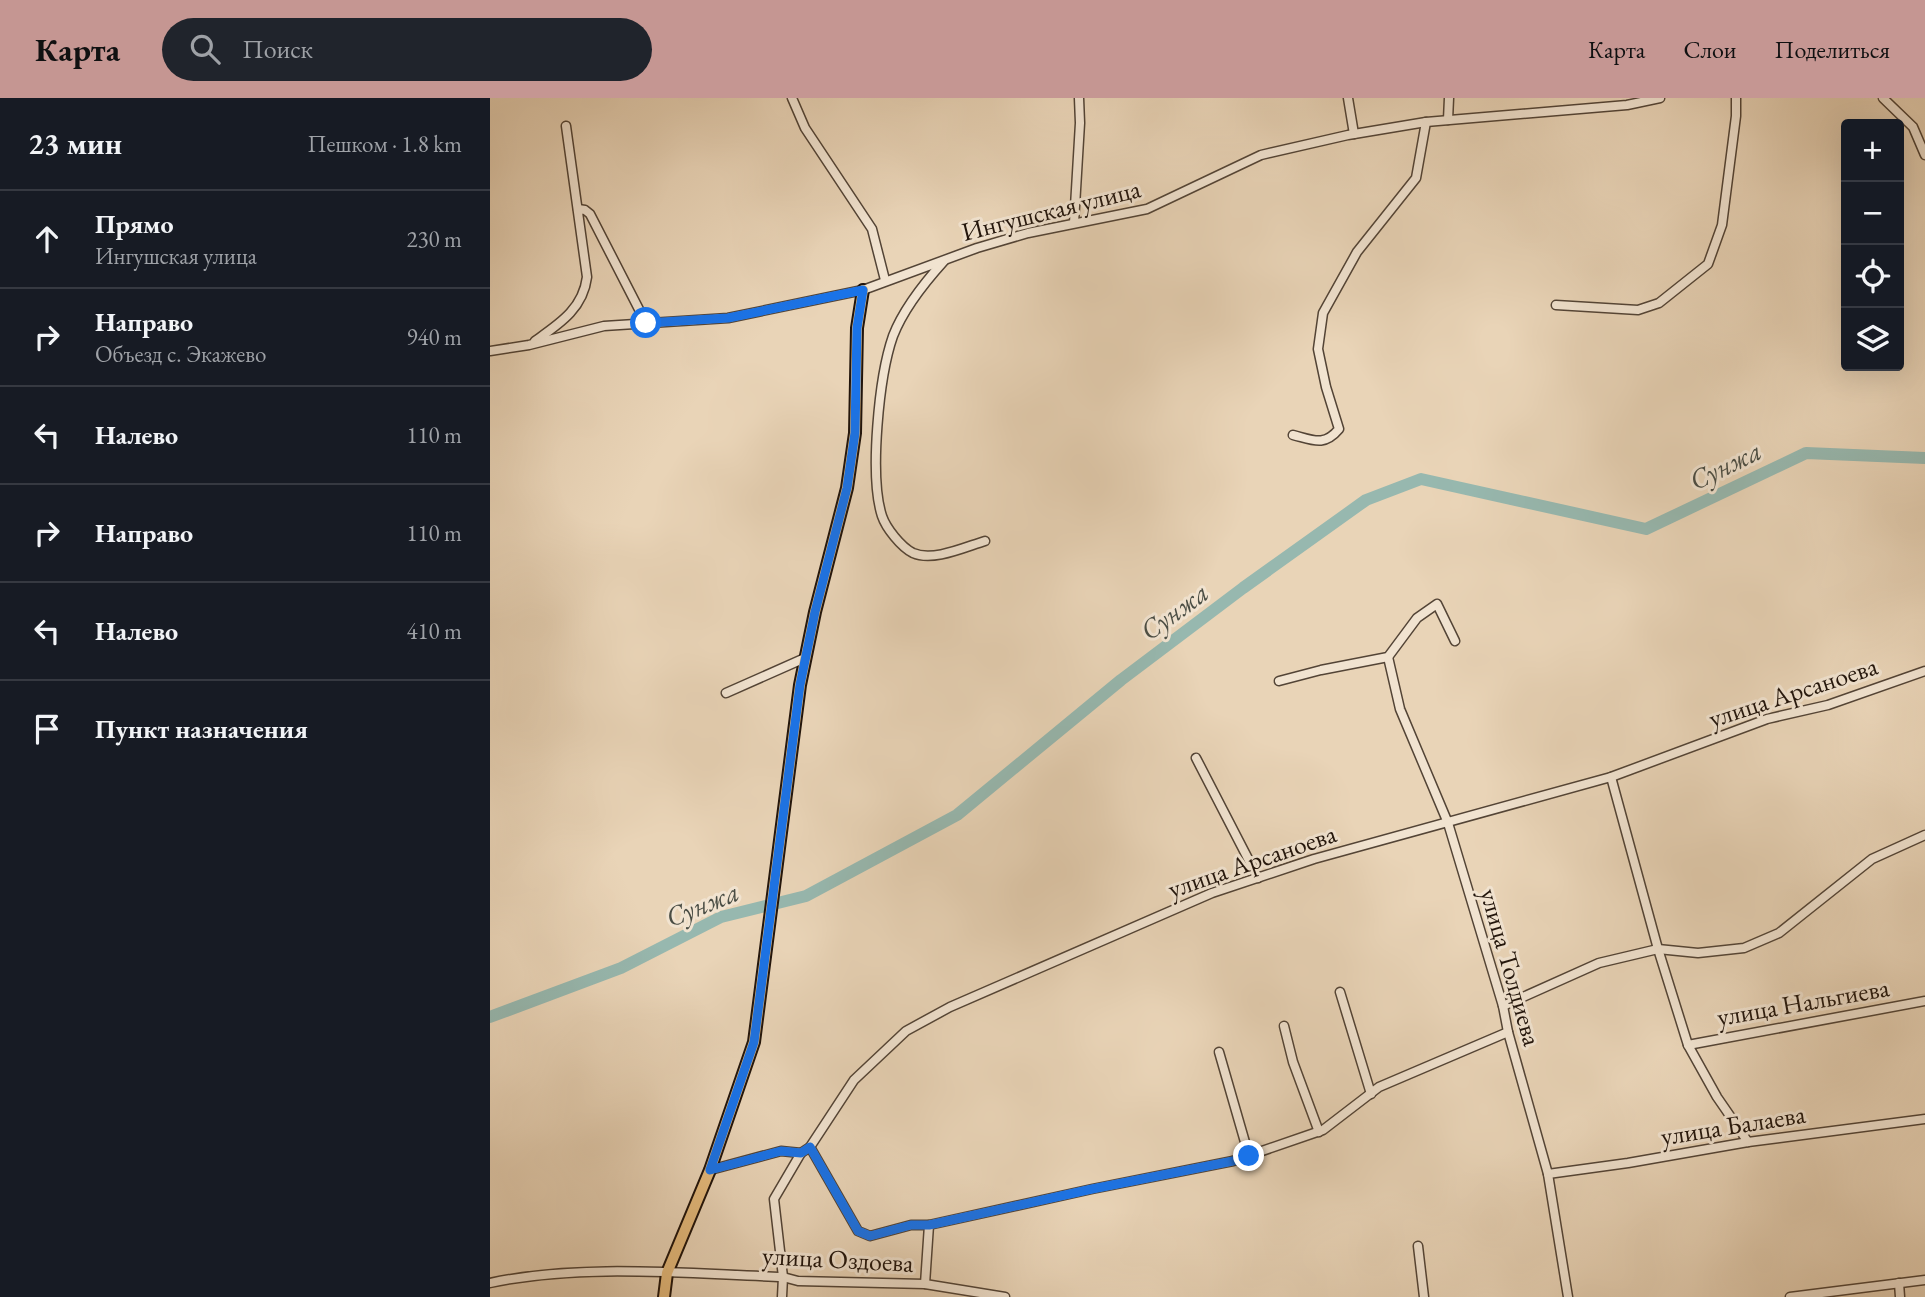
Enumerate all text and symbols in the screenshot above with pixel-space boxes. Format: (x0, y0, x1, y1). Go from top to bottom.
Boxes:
search box (162, 18, 652, 81)
text: Карта (35, 28, 120, 71)
icon: search (186, 30, 224, 68)
text: Поиск (242, 32, 313, 66)
text: Карта (1588, 34, 1645, 65)
text: Слои (1683, 34, 1737, 65)
text: Поделиться (1775, 34, 1890, 65)
map controls (1841, 119, 1904, 371)
button: + (1841, 119, 1904, 182)
text: 23 мин (28, 124, 122, 163)
text: Пешком · 1.8 km (308, 129, 462, 159)
street label: Ингушская улица (958, 171, 1145, 249)
button: − (1841, 182, 1904, 245)
text: Прямо (95, 207, 174, 241)
icon: ahead (28, 220, 66, 258)
text: 230 m (406, 224, 462, 254)
text: Ингушская улица (95, 241, 257, 271)
button: locate (1841, 245, 1904, 308)
text: Направо (95, 305, 193, 339)
route start (630, 307, 661, 338)
button: layers (1841, 308, 1904, 371)
icon: right (28, 318, 66, 356)
text: 940 m (406, 322, 462, 352)
text: Объезд с. Экажево (95, 339, 266, 369)
icon: left (28, 416, 66, 454)
text: Налево (95, 418, 178, 452)
text: 110 m (406, 420, 462, 450)
water label: Сунжа (1683, 432, 1767, 498)
icon: right (28, 514, 66, 552)
text: Направо (95, 516, 193, 550)
text: 110 m (406, 518, 462, 548)
water label: Сунжа (1133, 574, 1215, 648)
icon: left (28, 612, 66, 650)
text: Налево (95, 614, 178, 648)
text: 410 m (406, 616, 462, 646)
street label: улица Арсаноева (1704, 648, 1882, 735)
icon: arrive (28, 710, 66, 748)
text: Пункт назначения (95, 712, 308, 746)
street label: улица Арсаноева (1163, 816, 1341, 906)
water label: Сунжа (660, 873, 744, 935)
street label: улица Толдиева (1472, 884, 1550, 1050)
street label: улица Нальгиева (1714, 970, 1892, 1034)
street label: улица Балаева (1658, 1097, 1808, 1153)
route end (1233, 1140, 1264, 1171)
street label: улица Оздоева (761, 1238, 915, 1280)

